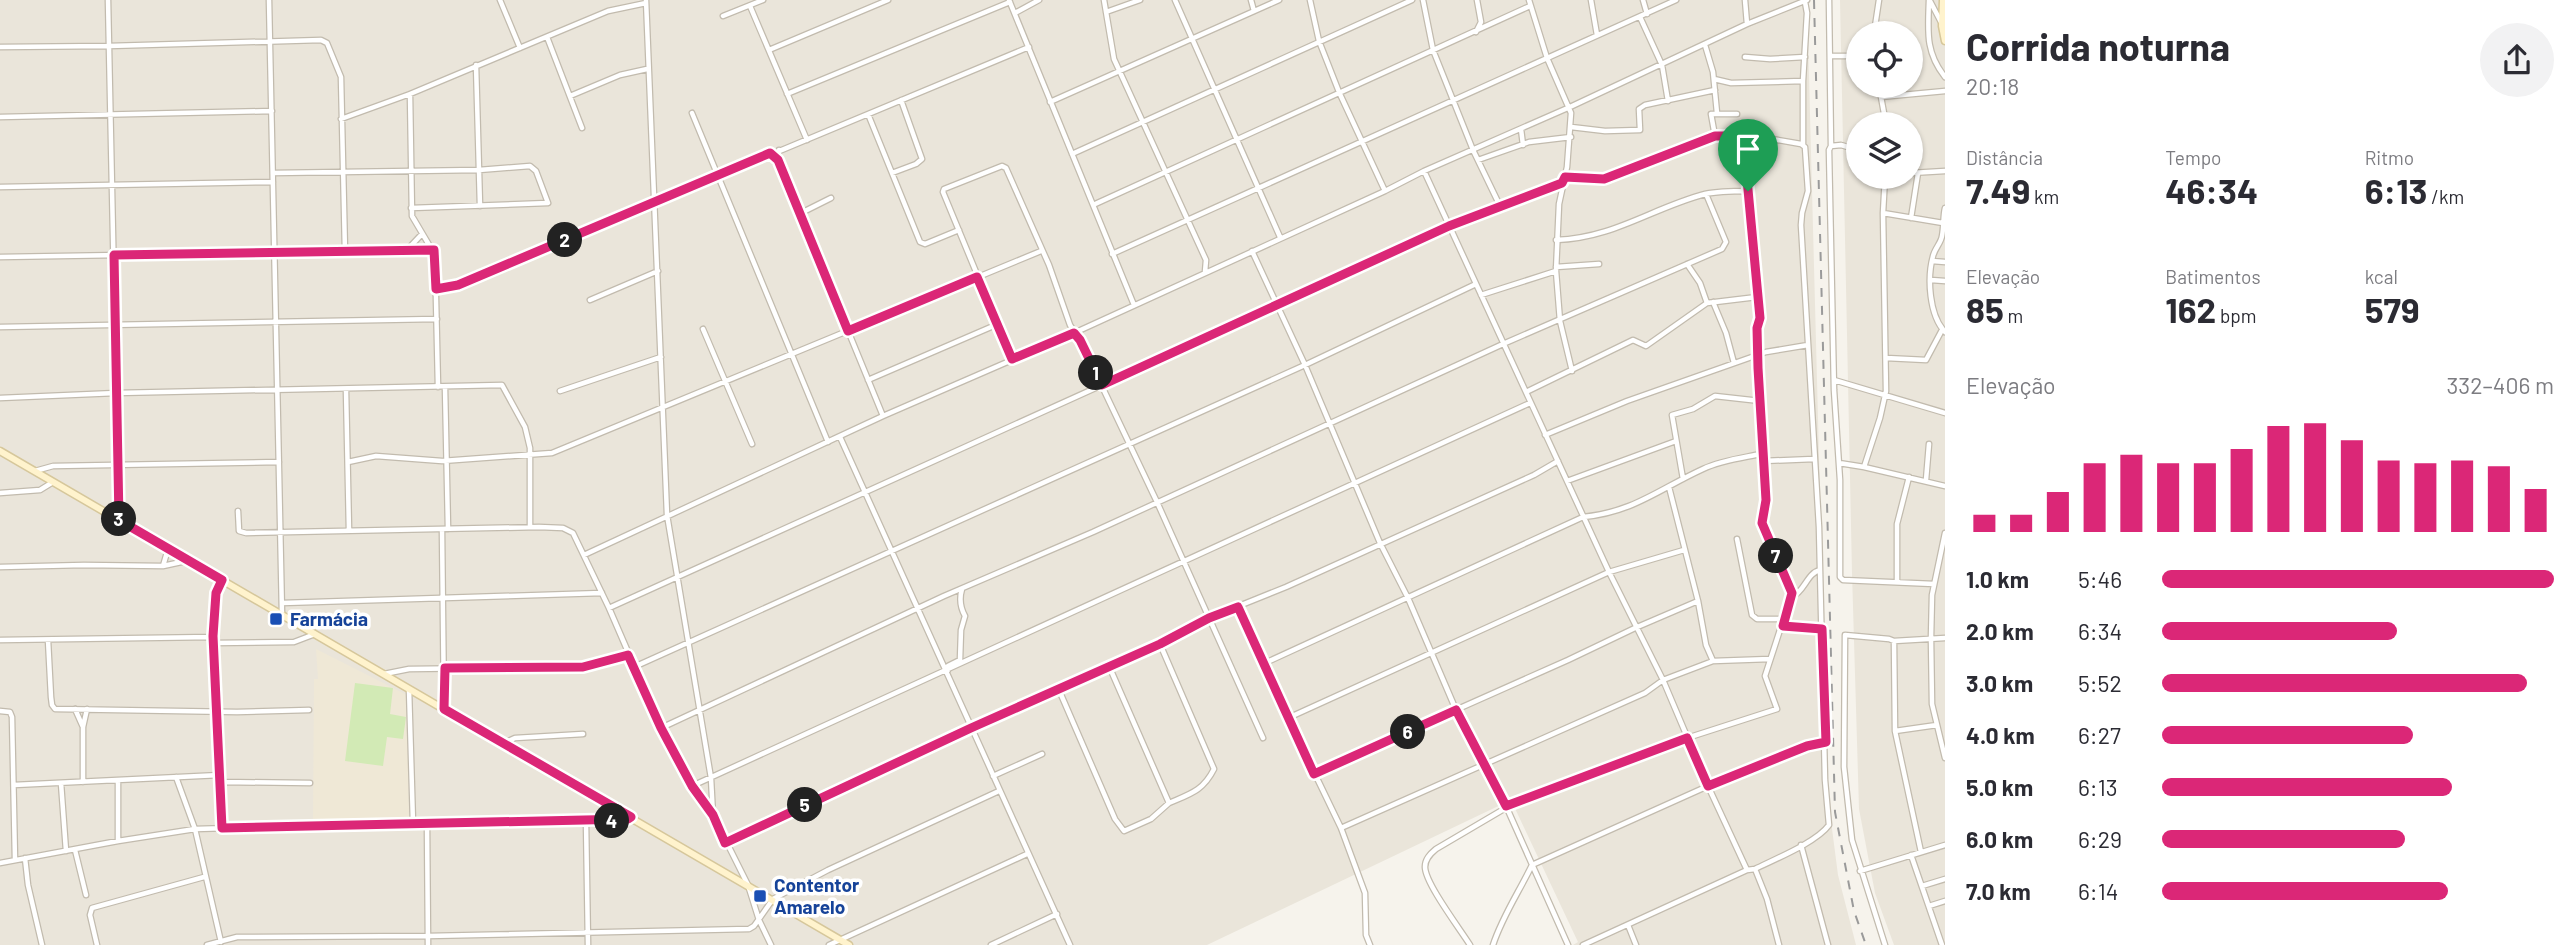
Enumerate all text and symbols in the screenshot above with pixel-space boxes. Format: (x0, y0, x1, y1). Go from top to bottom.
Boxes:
map controls (1846, 21, 1923, 189)
button: locate (1846, 21, 1923, 98)
text: Corrida noturna (1966, 23, 2230, 69)
button: share (2480, 23, 2554, 97)
text: 20:18 (1966, 72, 2019, 100)
button: layers (1846, 112, 1923, 189)
pin (1718, 119, 1778, 191)
icon: arrive (1729, 130, 1767, 168)
text: Distância (1966, 146, 2043, 169)
text: Tempo (2165, 146, 2221, 169)
text: Ritmo (2365, 146, 2414, 169)
text: 7.49 (1966, 169, 2030, 211)
text: 46:34 (2165, 169, 2258, 211)
text: 6:13 (2365, 169, 2427, 211)
text: km (2030, 185, 2059, 208)
text: /km (2427, 185, 2464, 208)
pin: 2 (548, 222, 582, 258)
text: 2 (559, 228, 570, 251)
text: Elevação (1966, 265, 2040, 288)
text: Batimentos (2165, 265, 2261, 288)
text: kcal (2365, 265, 2398, 288)
text: 85 (1966, 288, 2004, 330)
text: 162 (2165, 288, 2216, 330)
text: 579 (2365, 288, 2419, 330)
text: m (2004, 304, 2023, 327)
text: bpm (2216, 304, 2257, 327)
pin: 1 (1078, 356, 1114, 390)
text: 1 (1092, 361, 1099, 384)
text: Elevação (1966, 371, 2056, 399)
text: 332–406 m (2446, 371, 2554, 399)
pin: 3 (102, 502, 136, 536)
text: 3 (113, 507, 124, 530)
pin: 7 (1758, 538, 1794, 574)
text: 7 (1771, 544, 1780, 567)
text: 1.0 km (1966, 565, 2029, 593)
text: 5:46 (2078, 565, 2122, 593)
place label: Farmácia (290, 607, 368, 630)
marker: Farmácia (268, 611, 284, 627)
text: 2.0 km (1966, 617, 2034, 645)
text: 6:34 (2078, 617, 2122, 645)
text: 3.0 km (1966, 669, 2033, 697)
text: 5:52 (2078, 669, 2122, 697)
pin: 6 (1390, 714, 1426, 750)
text: 6 (1402, 720, 1413, 743)
text: 4.0 km (1966, 721, 2035, 749)
text: 6:27 (2078, 721, 2121, 749)
text: 5.0 km (1966, 773, 2033, 801)
text: 6:13 (2078, 773, 2118, 801)
pin: 5 (788, 788, 822, 822)
text: 5 (799, 793, 810, 816)
pin: 4 (594, 804, 630, 838)
text: 4 (606, 809, 617, 832)
text: 6.0 km (1966, 825, 2033, 853)
text: 6:29 (2078, 825, 2122, 853)
place label: Contentor Amarelo (774, 873, 860, 918)
text: 7.0 km (1966, 877, 2031, 905)
text: 6:14 (2078, 877, 2118, 905)
marker: Contentor Amarelo (752, 888, 768, 904)

